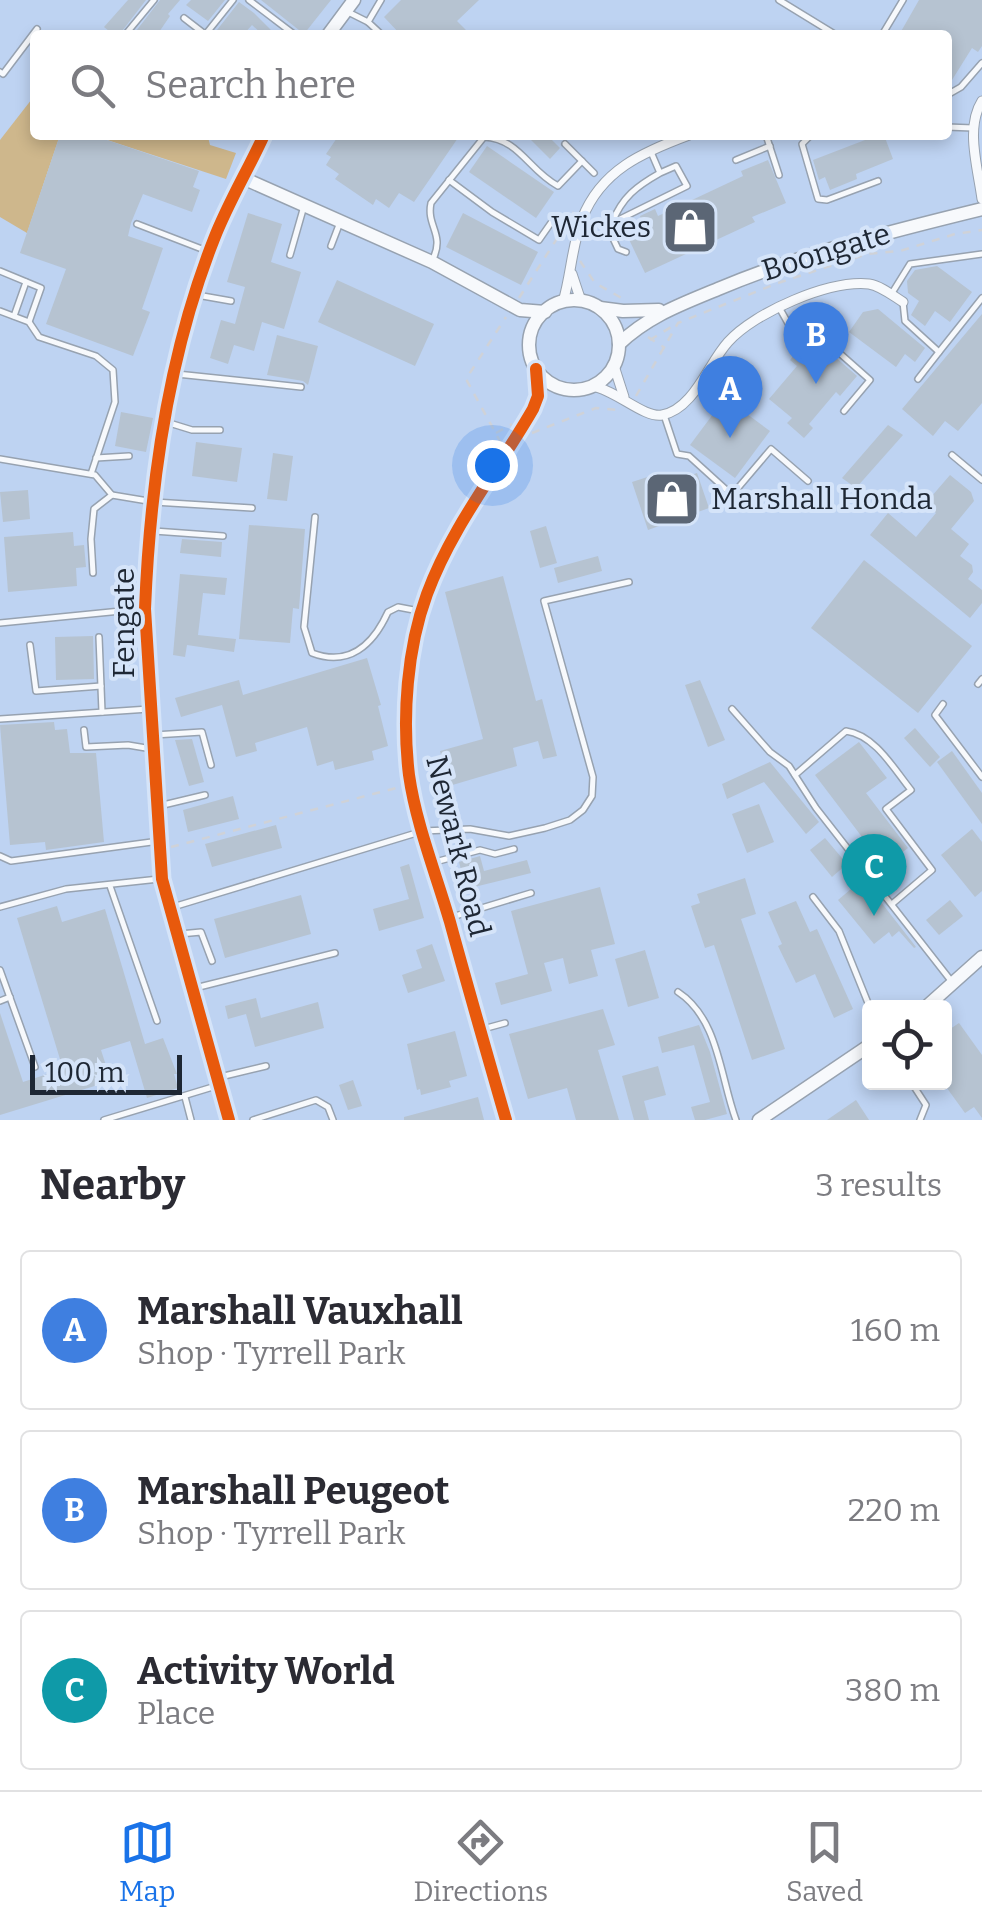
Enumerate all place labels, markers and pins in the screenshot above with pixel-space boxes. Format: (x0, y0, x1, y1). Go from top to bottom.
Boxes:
shop icon: Wickes (660, 197, 720, 257)
place label: Wickes (551, 209, 651, 245)
pin: B (784, 302, 848, 384)
pin: A (698, 356, 762, 438)
shop icon: Marshall Honda (642, 469, 702, 529)
place label: Marshall Honda (711, 481, 933, 517)
pin: C (842, 834, 906, 916)

